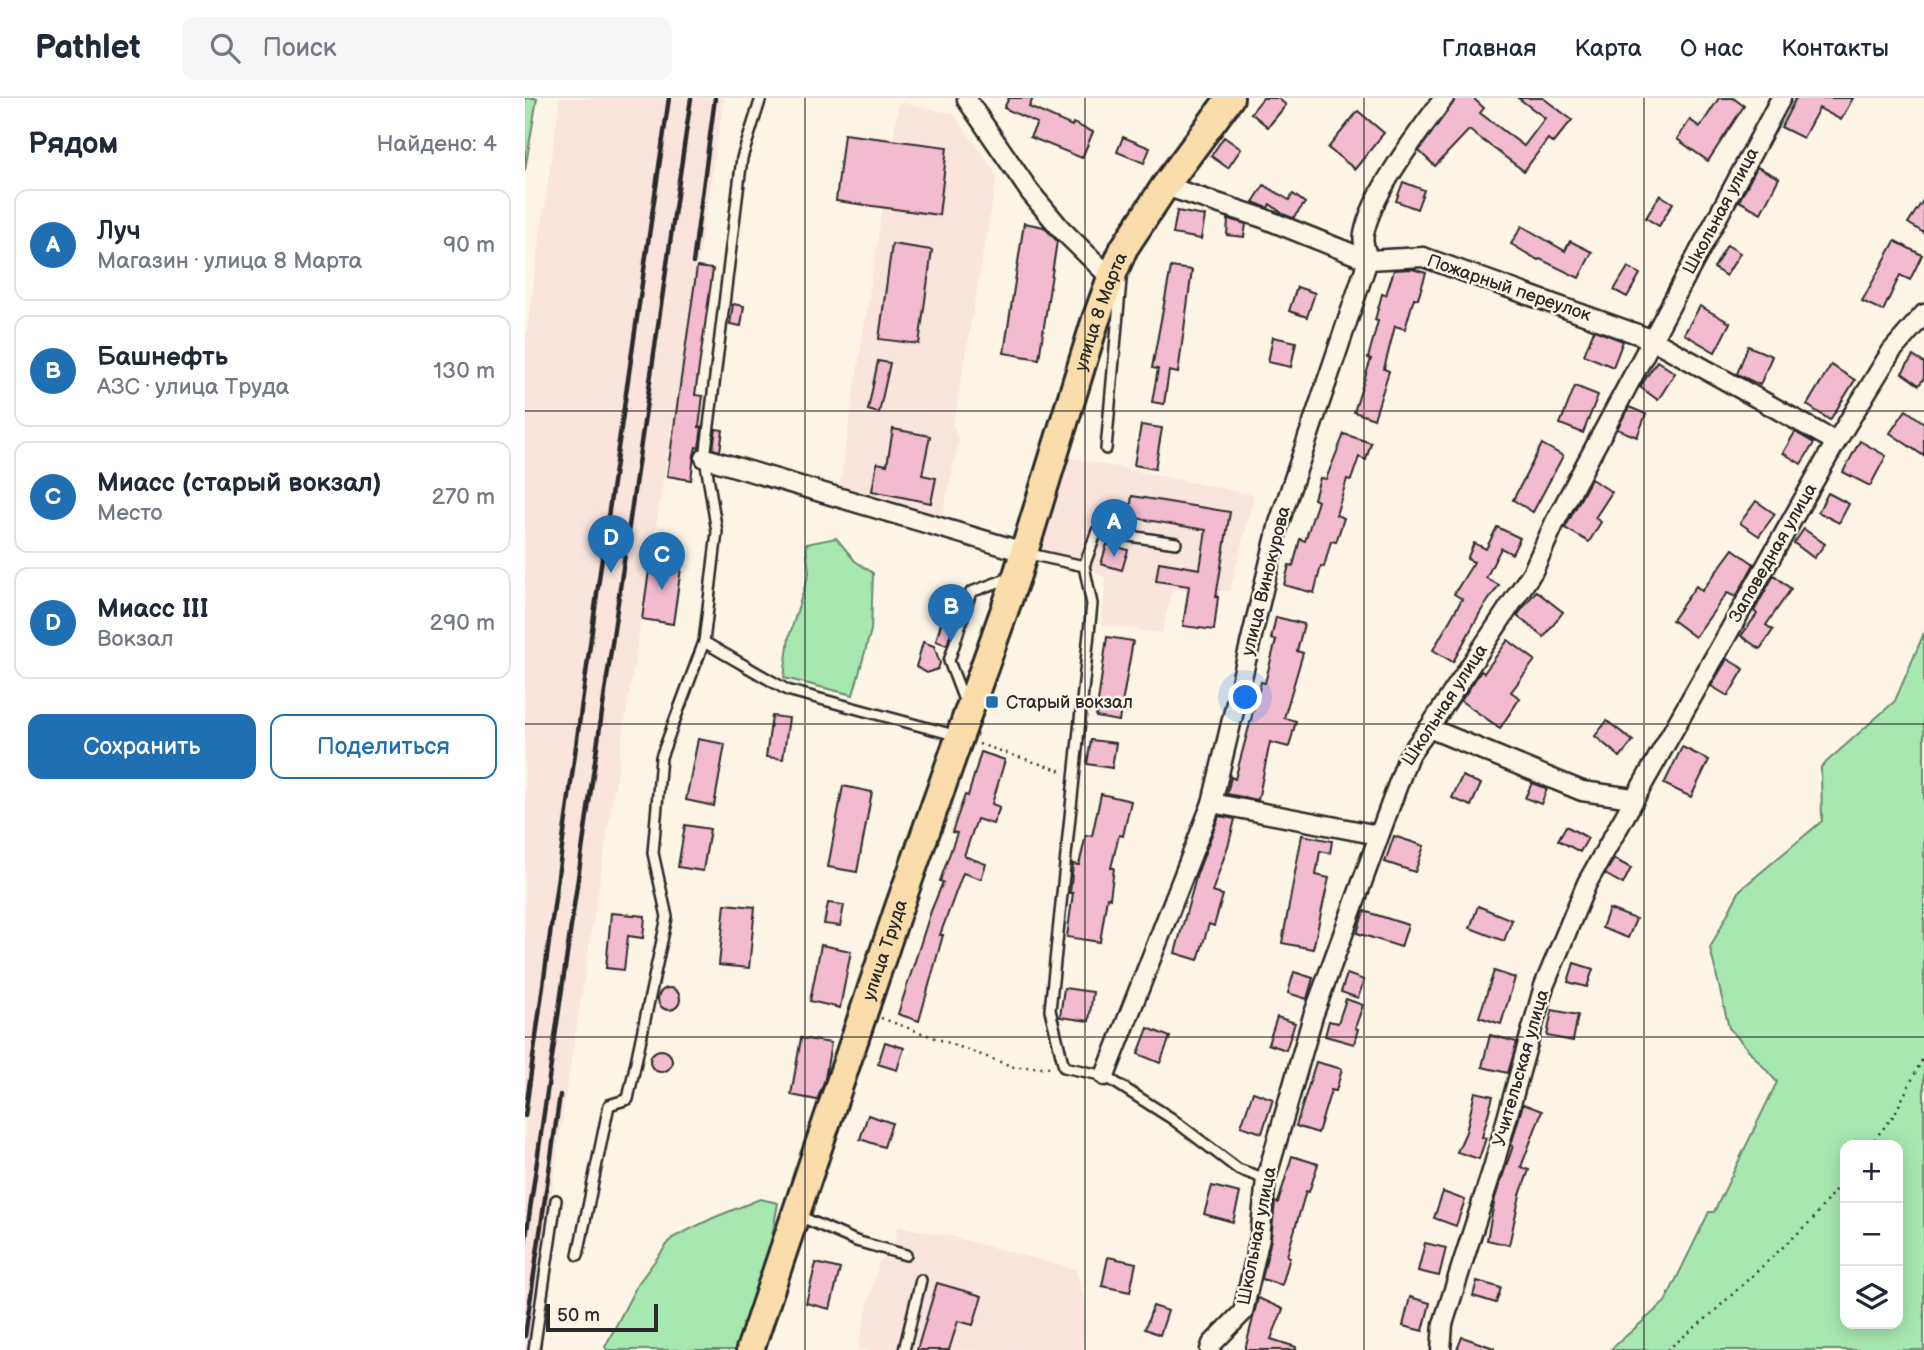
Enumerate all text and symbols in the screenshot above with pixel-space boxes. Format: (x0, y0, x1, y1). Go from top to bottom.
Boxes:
search box (182, 17, 672, 80)
text: Pathlet (35, 28, 140, 68)
icon: search (206, 29, 244, 67)
text: Поиск (262, 33, 337, 64)
text: Главная (1442, 34, 1536, 63)
text: Карта (1574, 34, 1642, 63)
text: О нас (1680, 34, 1743, 63)
text: Контакты (1781, 34, 1889, 63)
text: Рядом (28, 126, 118, 162)
text: Найдено: 4 (377, 130, 497, 158)
street label: Школьная улица (1679, 144, 1763, 278)
text: Луч (97, 216, 141, 247)
text: A (46, 231, 60, 259)
text: 90 m (443, 231, 495, 259)
text: Магазин · улица 8 Марта (97, 247, 362, 275)
street label: улица 8 Марта (1070, 249, 1131, 373)
street label: Пожарный переулок (1424, 250, 1594, 326)
text: Башнефть (97, 342, 228, 373)
text: B (45, 357, 61, 385)
text: 130 m (433, 357, 495, 385)
text: АЗС · улица Труда (97, 373, 289, 401)
text: Миасс (старый вокзал) (97, 468, 382, 499)
street label: Заповедная улица (1725, 480, 1821, 626)
text: C (45, 483, 61, 511)
text: 270 m (431, 483, 495, 511)
text: Место (97, 499, 163, 527)
pin: A (1091, 499, 1137, 557)
street label: улица Винокурова (1237, 504, 1295, 658)
pin: D (588, 515, 634, 573)
pin: C (639, 532, 685, 590)
pin: B (928, 584, 974, 642)
text: Миасс III (97, 594, 209, 625)
text: D (45, 609, 61, 637)
text: 290 m (429, 609, 495, 637)
text: Вокзал (97, 625, 174, 653)
street label: Школьная улица (1398, 640, 1492, 770)
your location (1228, 680, 1262, 714)
place label: Старый вокзал (1006, 692, 1133, 713)
marker: Старый вокзал (984, 694, 1000, 710)
button: Сохранить (28, 714, 256, 779)
button: Поделиться (270, 714, 497, 779)
street label: улица Труда (858, 896, 911, 1003)
street label: Учительская улица (1489, 987, 1554, 1149)
map controls (1840, 1140, 1903, 1329)
button: + (1840, 1140, 1903, 1203)
street label: Школьная улица (1233, 1165, 1281, 1307)
button: − (1840, 1203, 1903, 1266)
button: layers (1840, 1266, 1903, 1329)
scale bar (546, 1301, 658, 1333)
text: 50 m (557, 1304, 600, 1327)

